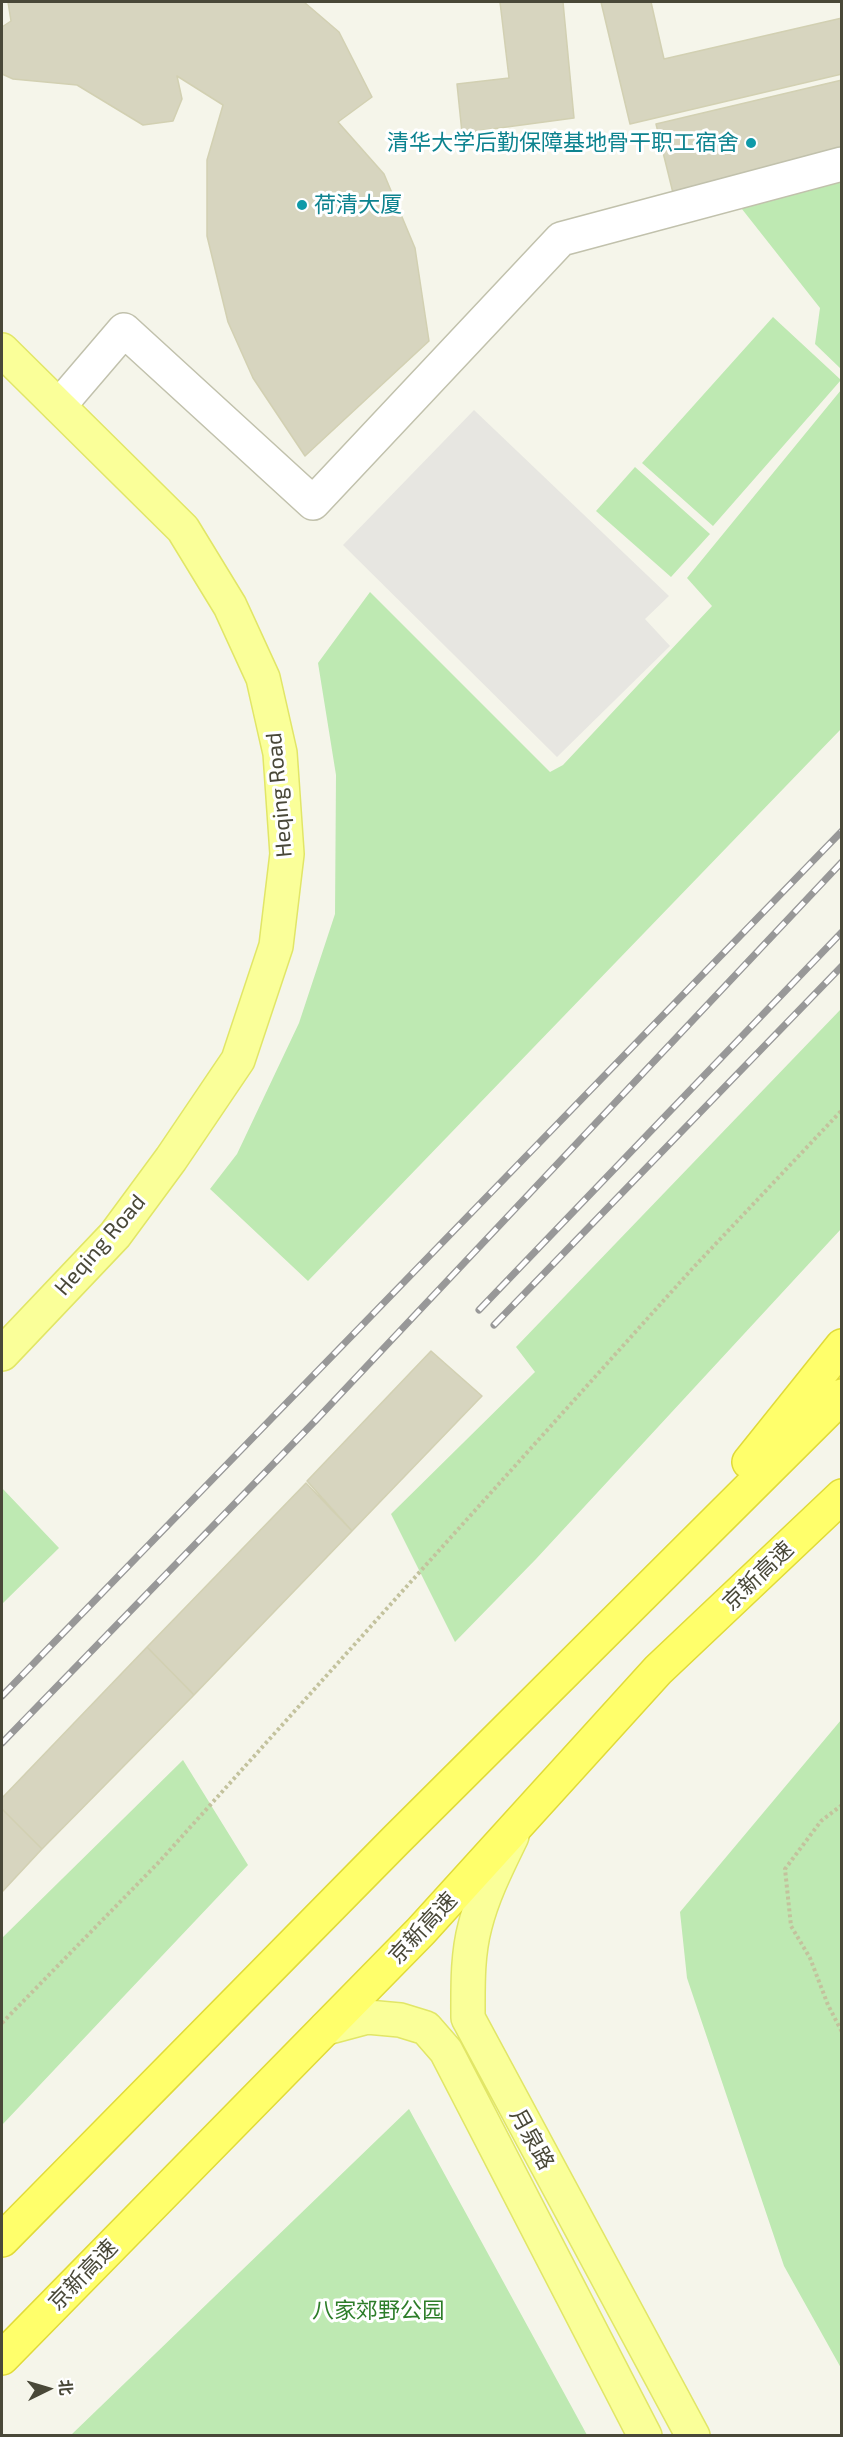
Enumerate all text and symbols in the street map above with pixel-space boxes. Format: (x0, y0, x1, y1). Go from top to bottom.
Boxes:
place label: 清华大学后勤保障基地骨干职工宿舍 (387, 130, 739, 156)
marker: 清华大学后勤保障基地骨干职工宿舍 (744, 136, 758, 150)
place label: 荷清大厦 (314, 192, 402, 218)
marker: 荷清大厦 (295, 198, 309, 212)
street label: Heqing Road (260, 732, 298, 858)
street label: Heqing Road (49, 1189, 151, 1301)
street label: 京新高速 (717, 1536, 799, 1616)
street label: 京新高速 (383, 1887, 463, 1969)
street label: 月泉路 (504, 2104, 560, 2174)
street label: 京新高速 (43, 2234, 123, 2316)
park label: 八家郊野公园 (312, 2298, 444, 2324)
north arrow (18, 2359, 78, 2419)
text: 北 (56, 2379, 77, 2396)

